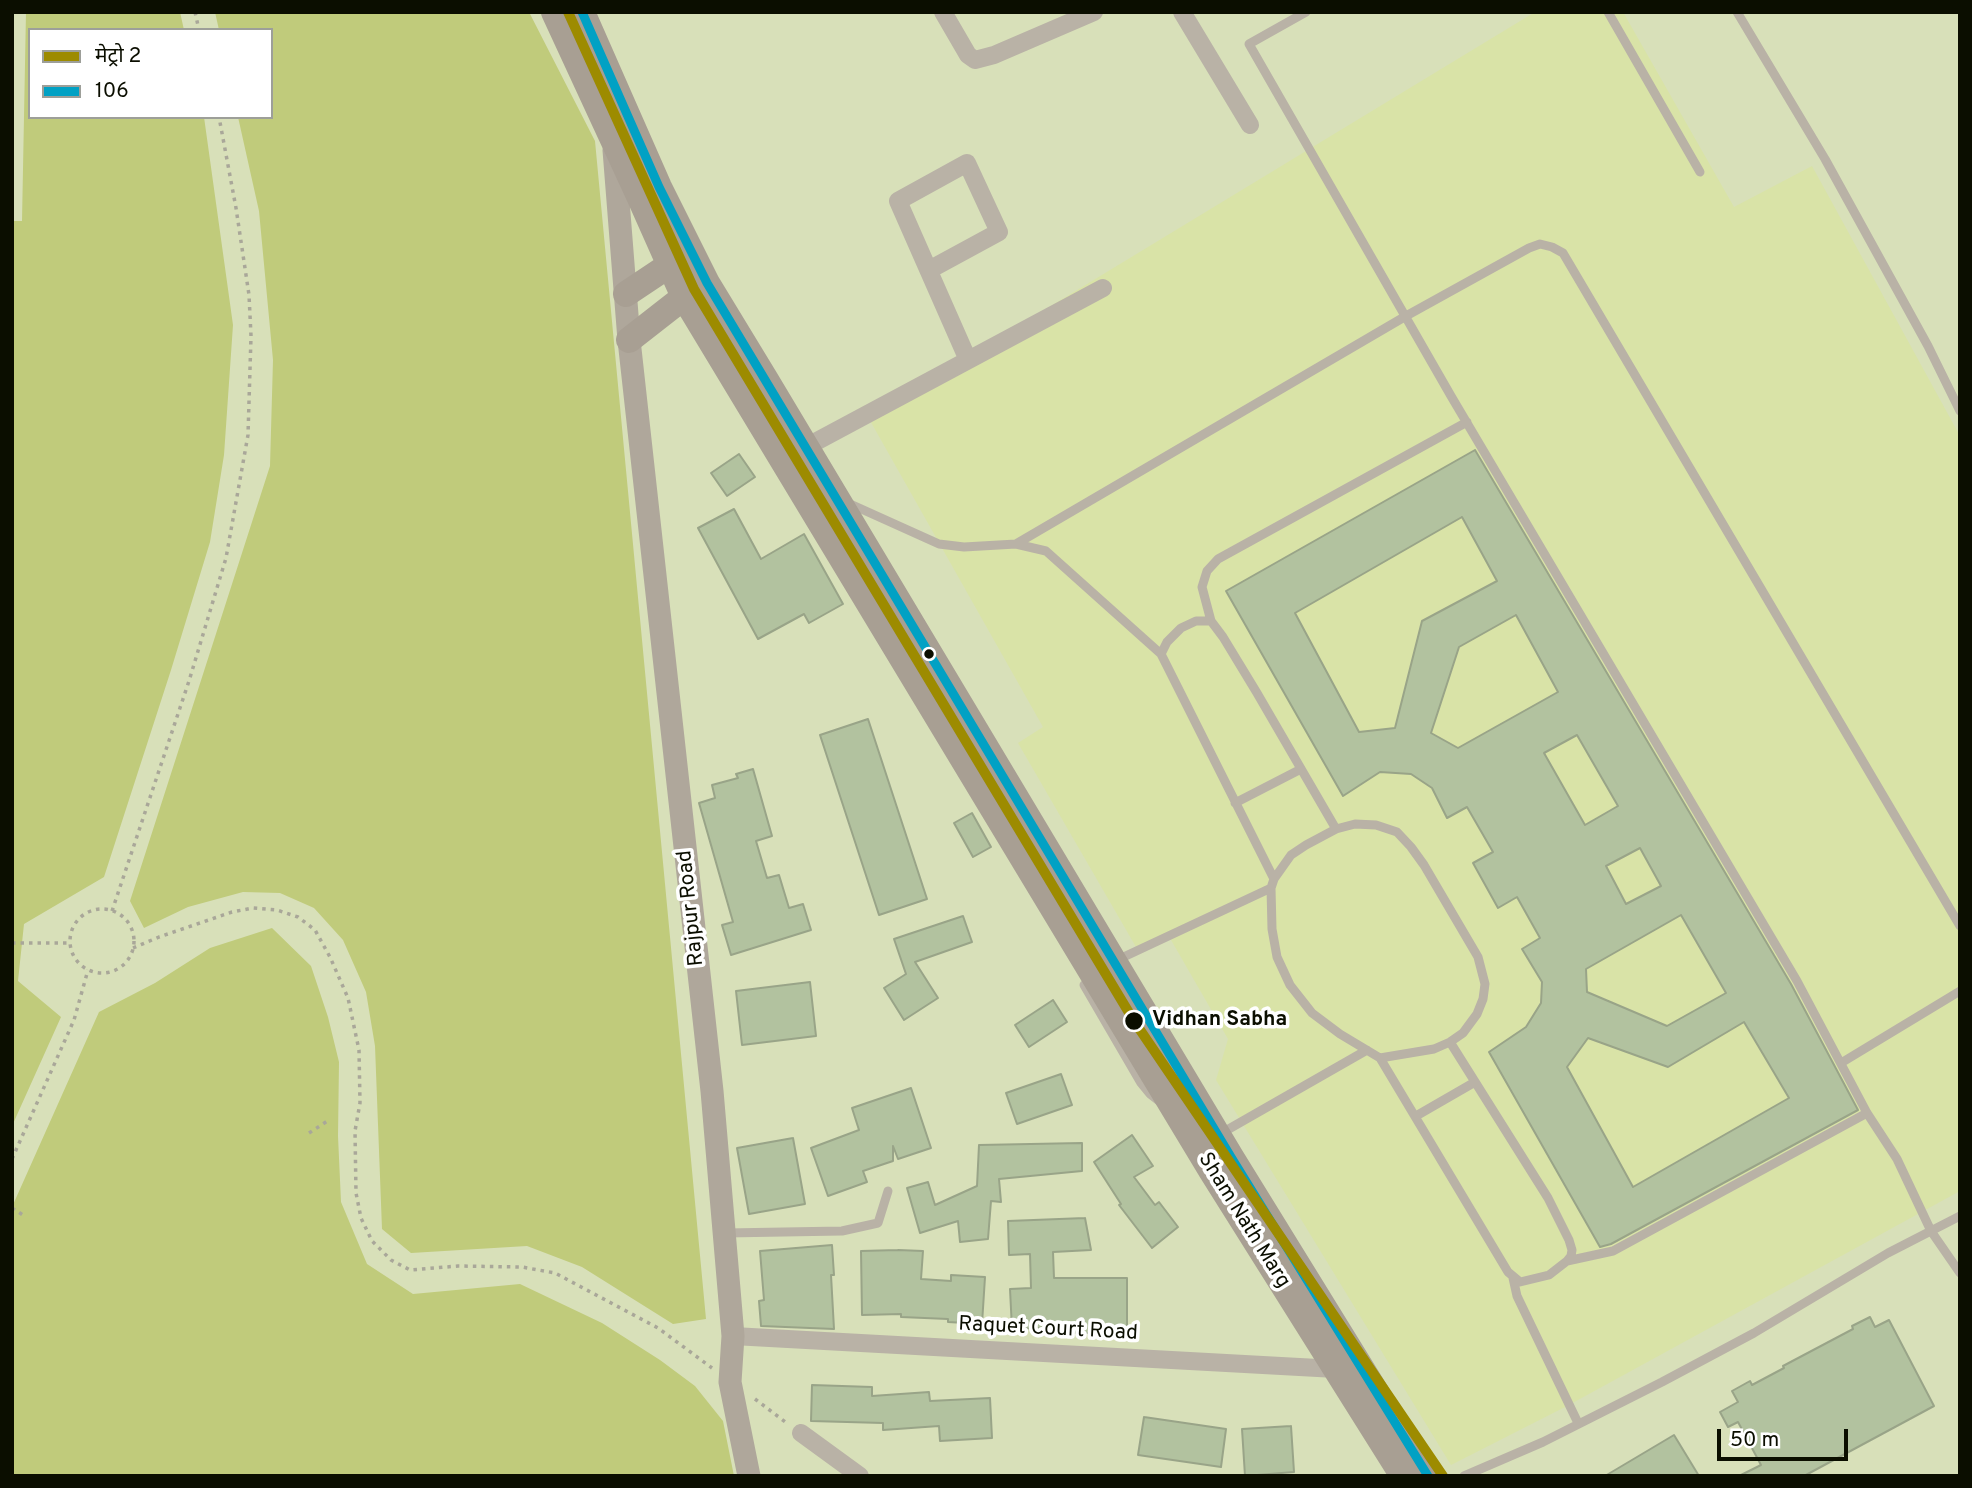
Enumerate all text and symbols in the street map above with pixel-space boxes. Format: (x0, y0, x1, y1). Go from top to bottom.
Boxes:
legend (28, 28, 273, 119)
text: मेट्रो 2 (95, 43, 141, 70)
text: 106 (95, 78, 129, 105)
unlabelled marker (922, 647, 936, 661)
street label: Rajpur Road (673, 849, 711, 967)
place label: Vidhan Sabha (1152, 1008, 1287, 1034)
marker: Vidhan Sabha (1123, 1010, 1145, 1032)
street label: Sham Nath Marg (1191, 1149, 1295, 1293)
street label: Raquet Court Road (957, 1313, 1139, 1347)
scale bar (1720, 1414, 1851, 1458)
text: 50 m (1730, 1427, 1779, 1454)

